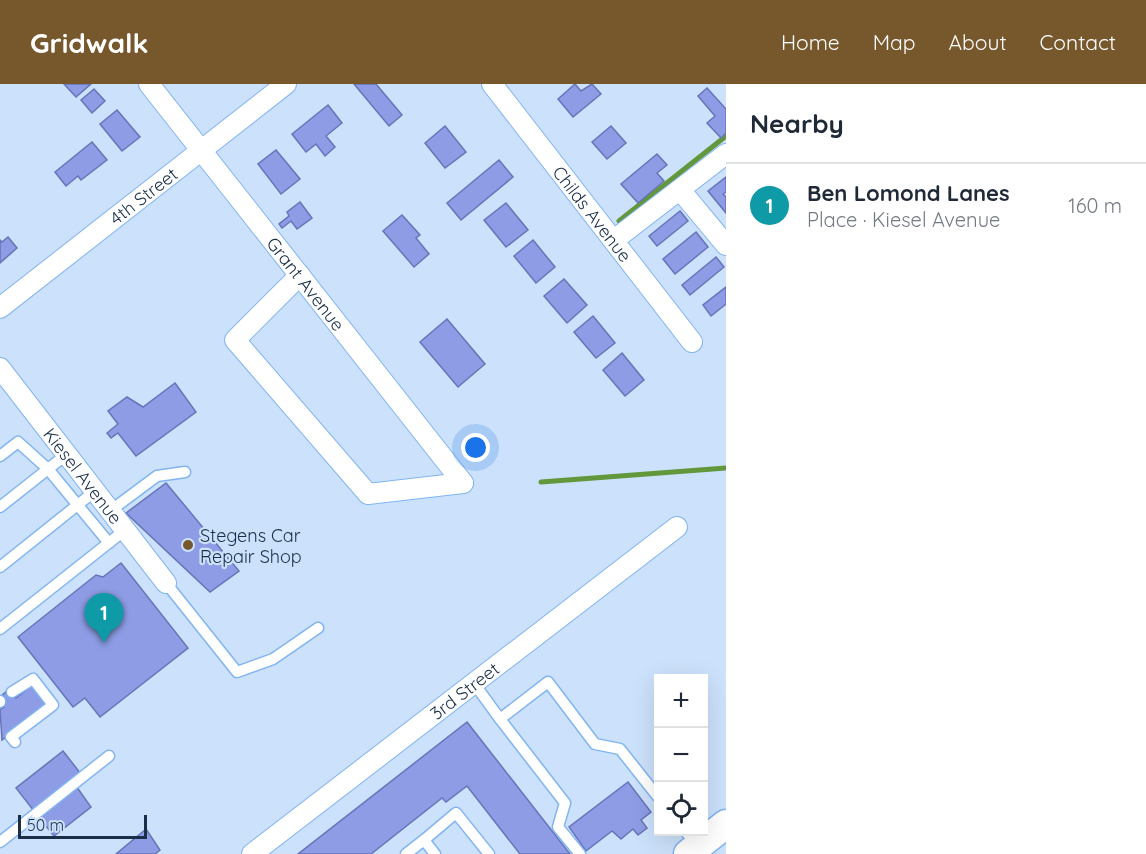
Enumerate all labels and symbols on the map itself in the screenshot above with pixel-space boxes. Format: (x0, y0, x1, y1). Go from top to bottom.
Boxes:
street label: Childs Avenue (548, 161, 637, 266)
street label: 4th Street (105, 162, 182, 229)
street label: Grant Avenue (262, 232, 350, 335)
street label: Kiesel Avenue (39, 423, 128, 528)
your location (461, 433, 490, 462)
place label: Stegens Car Repair Shop (200, 524, 302, 568)
marker: Stegens Car Repair Shop (181, 538, 195, 552)
pin: 1 (84, 594, 124, 643)
street label: 3rd Street (425, 657, 504, 724)
scale bar (18, 812, 147, 840)

